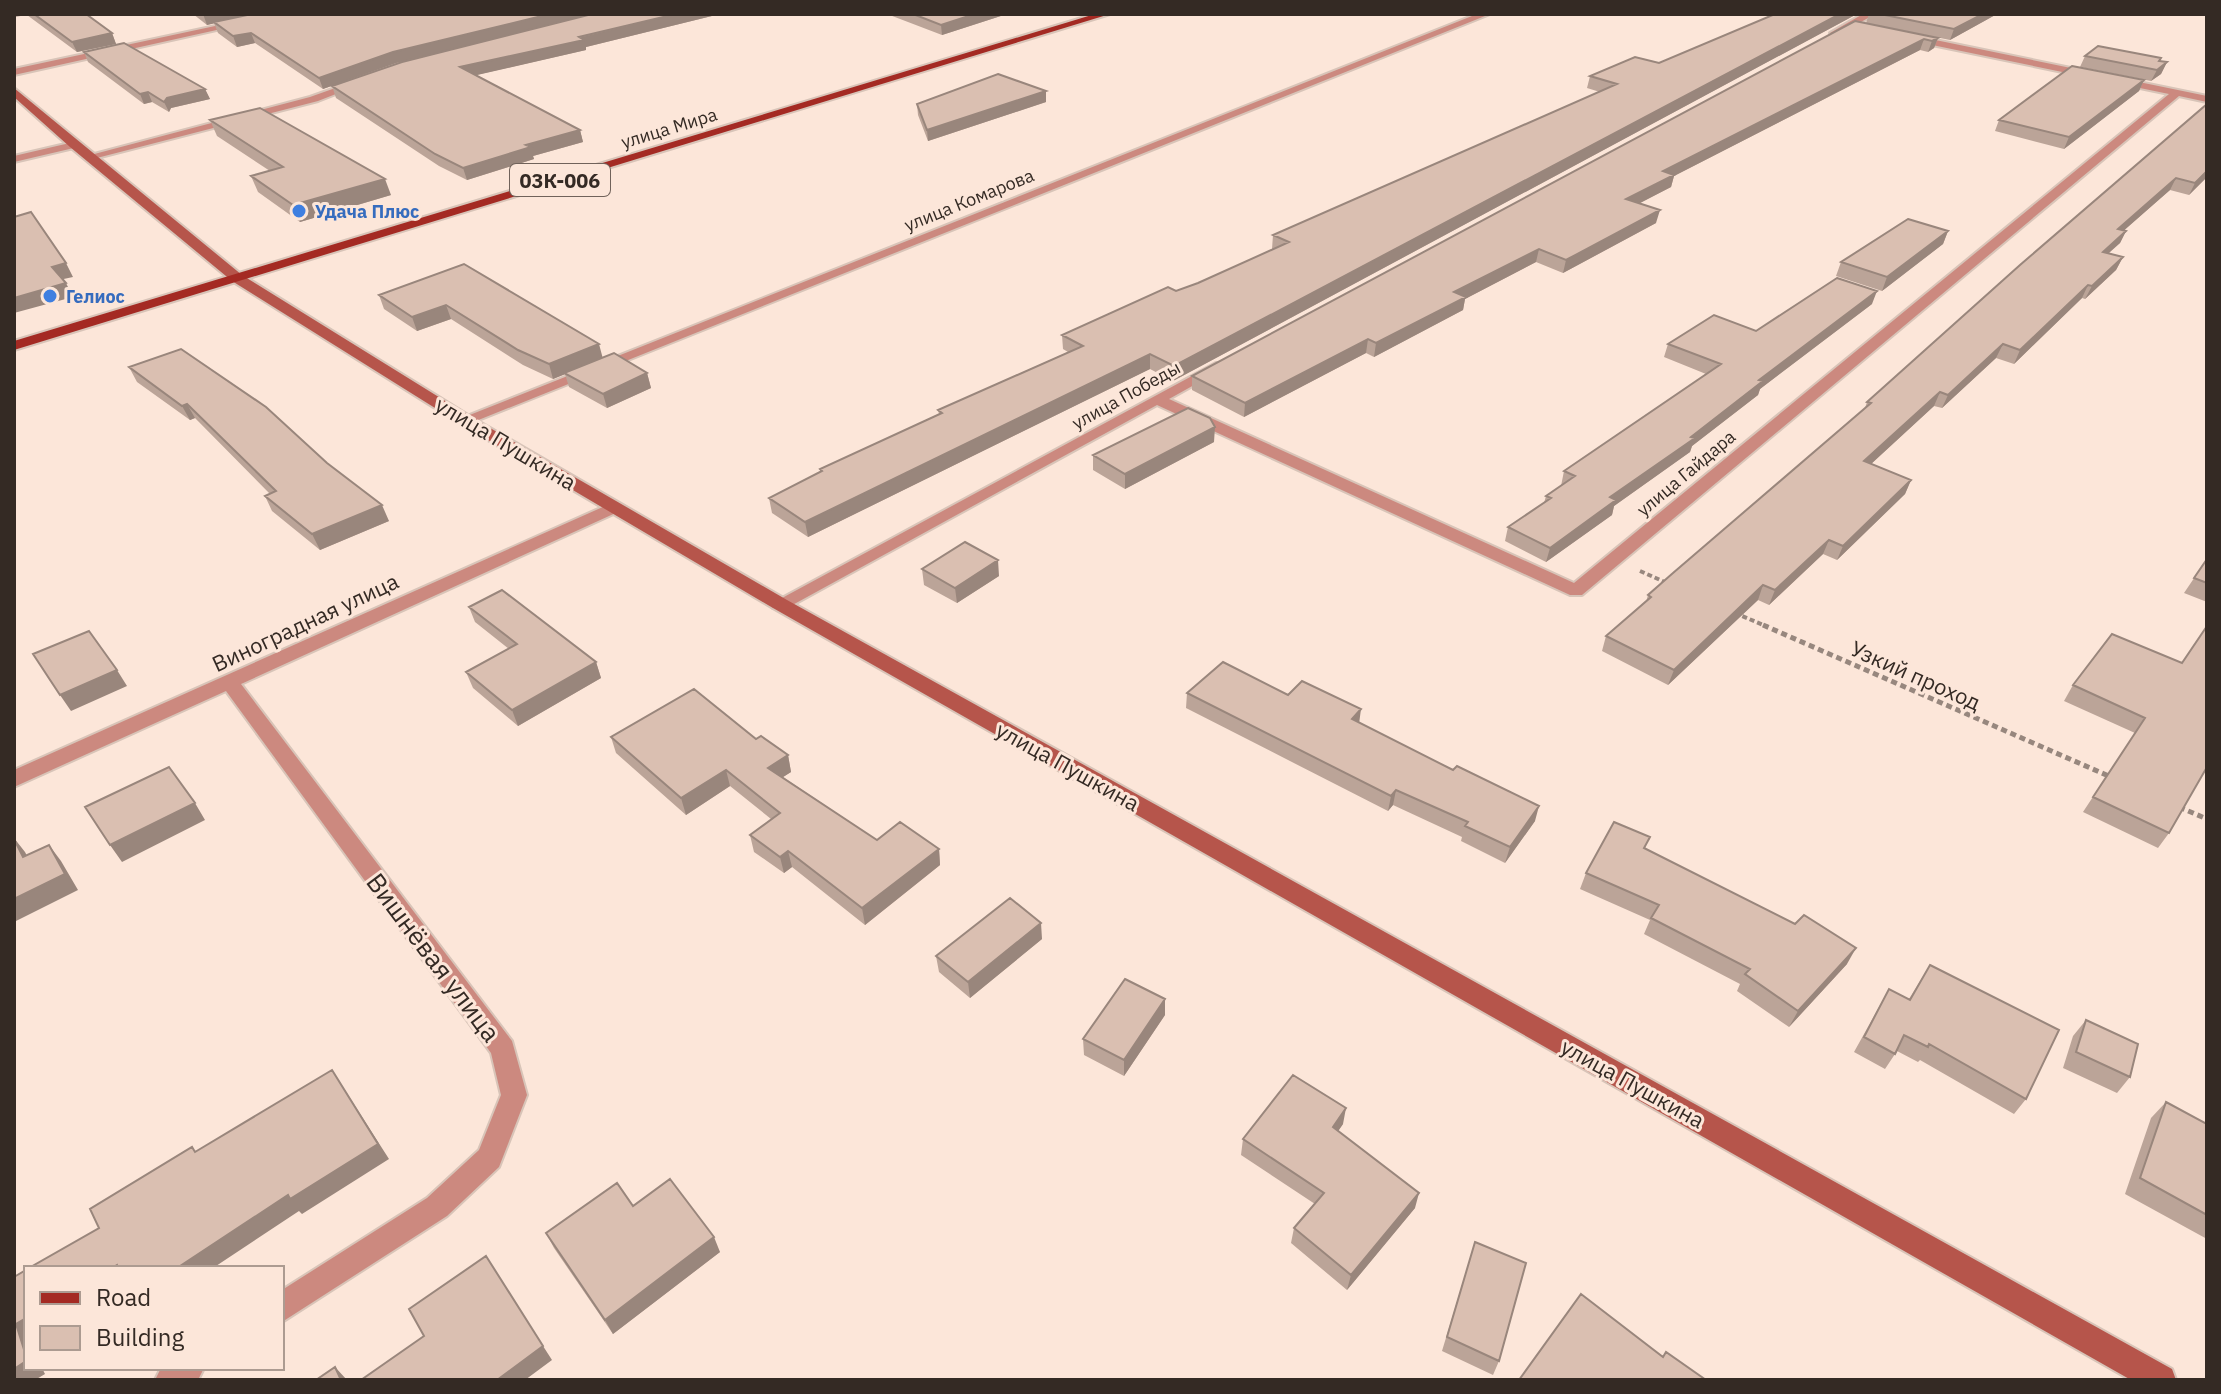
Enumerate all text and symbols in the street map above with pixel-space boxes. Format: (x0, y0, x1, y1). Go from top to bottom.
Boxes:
street label: улица Мира (618, 102, 720, 154)
street label: улица Комарова (901, 163, 1038, 236)
road number: 03К-006 (510, 164, 610, 196)
place label: Удача Плюс (315, 200, 419, 223)
marker: Удача Плюс (290, 202, 308, 220)
place label: Гелиос (66, 285, 125, 308)
marker: Гелиос (41, 287, 59, 305)
street label: улица Победы (1068, 356, 1184, 434)
street label: улица Пушкина (430, 389, 582, 497)
street label: улица Гайдара (1632, 425, 1740, 521)
street label: Виноградная улица (207, 566, 403, 678)
street label: Узкий проход (1846, 633, 1986, 717)
street label: улица Пушкина (991, 715, 1145, 817)
street label: Вишнёвая улица (359, 866, 509, 1048)
street label: улица Пушкина (1556, 1032, 1710, 1134)
legend (24, 1266, 284, 1370)
text: Road (96, 1281, 151, 1313)
text: Building (96, 1321, 184, 1353)

